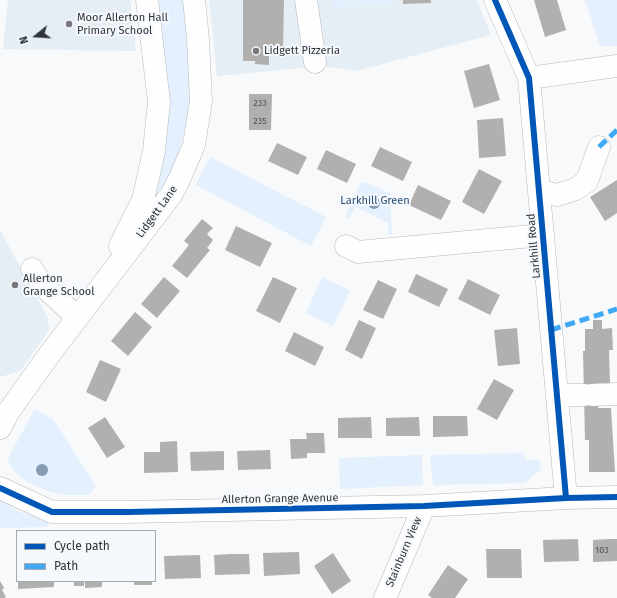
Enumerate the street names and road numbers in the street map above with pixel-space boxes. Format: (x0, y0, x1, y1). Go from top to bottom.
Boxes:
street label: Lidgett Lane (134, 183, 180, 241)
street label: Larkhill Road (525, 213, 543, 279)
street label: Allerton Grange Avenue (222, 491, 338, 507)
street label: Stainburn View (383, 515, 425, 589)

